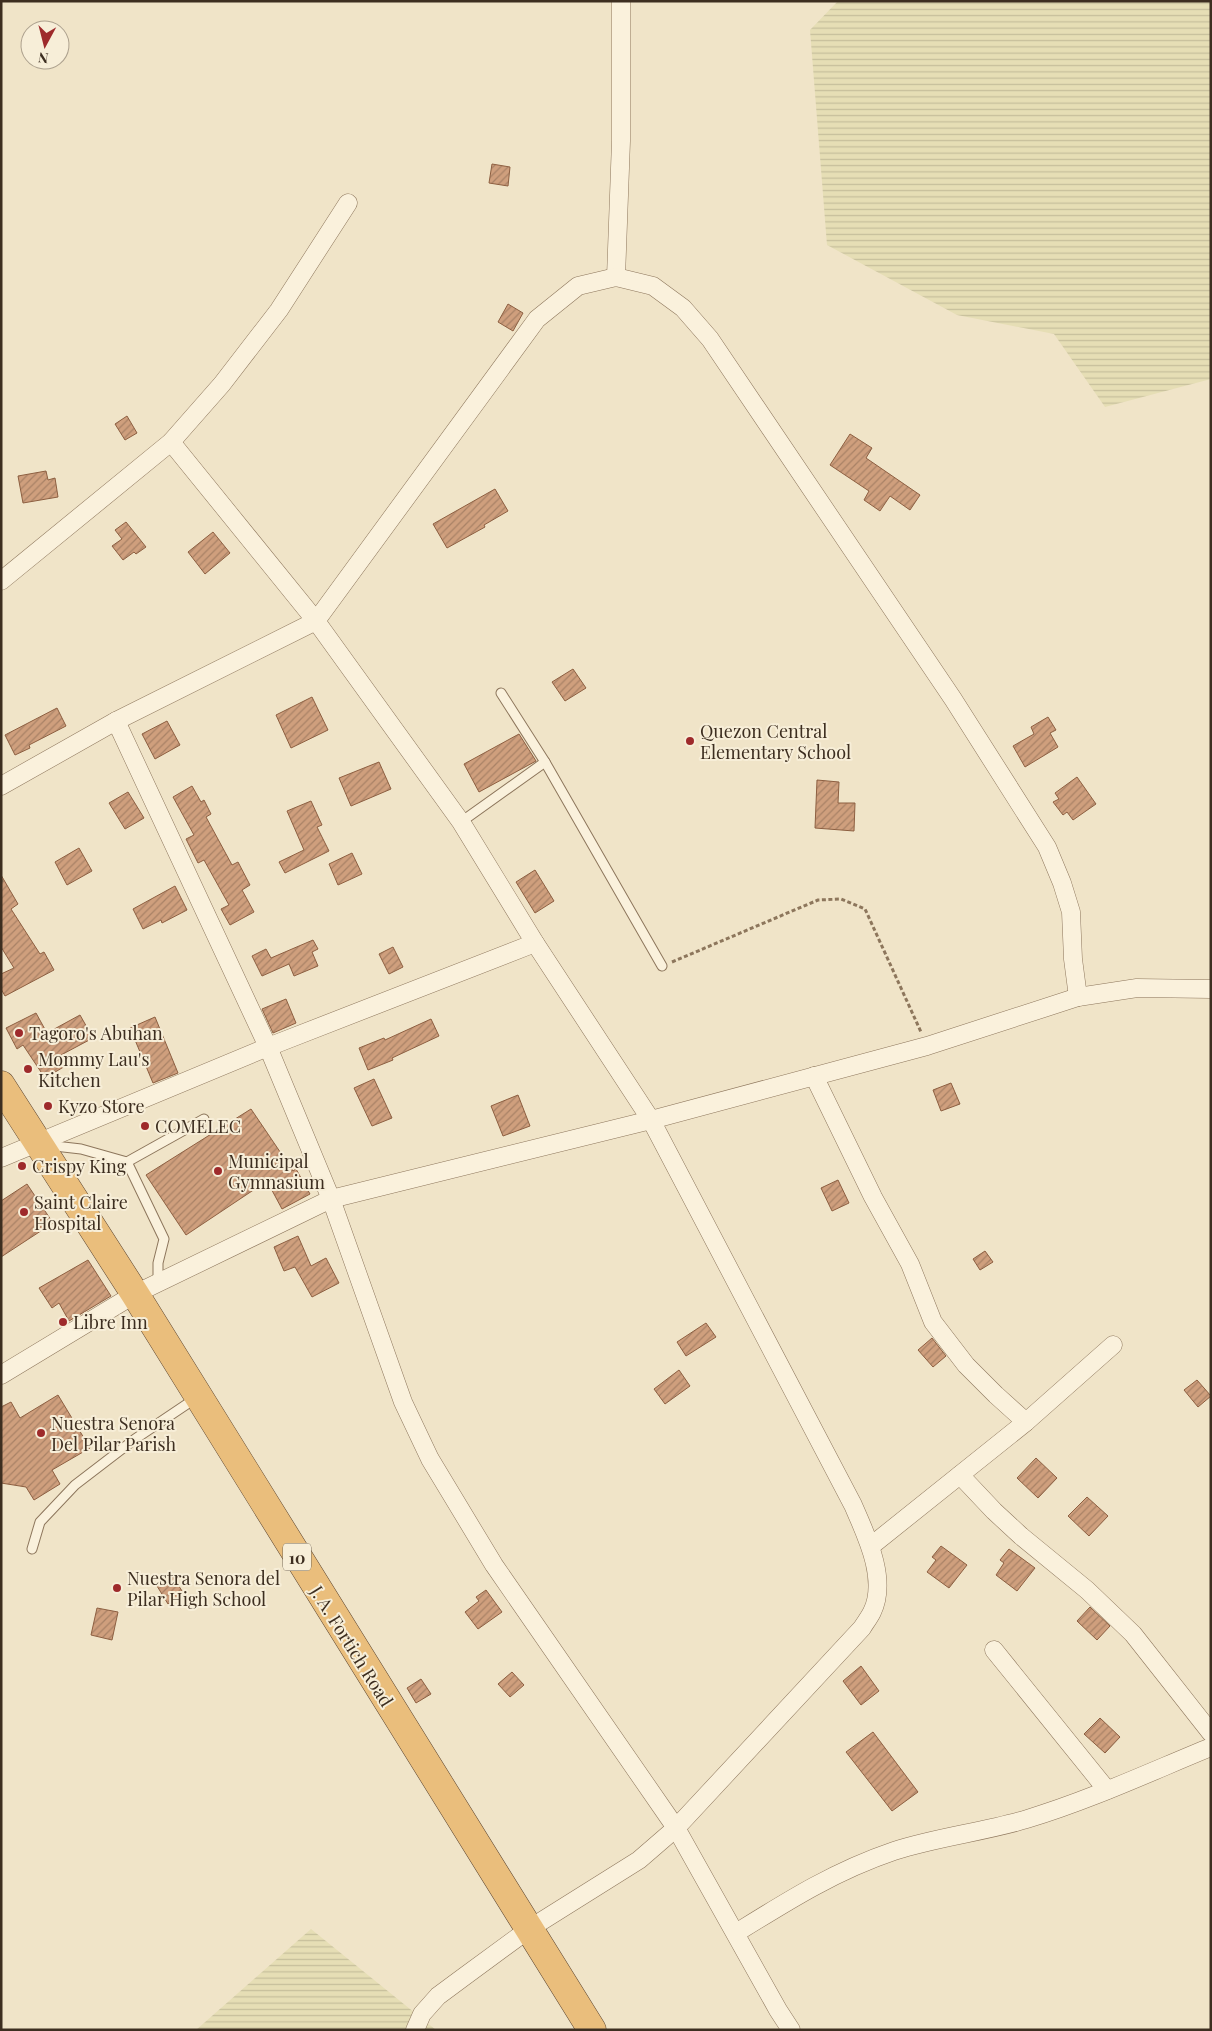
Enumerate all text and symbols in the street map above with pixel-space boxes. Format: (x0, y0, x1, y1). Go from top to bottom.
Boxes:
north arrow (20, 20, 70, 70)
text: N (37, 48, 50, 68)
place label: Quezon Central Elementary School (700, 719, 851, 764)
marker: Quezon Central Elementary School (684, 735, 696, 747)
place label: Tagoro's Abuhan (29, 1021, 163, 1045)
marker: Tagoro's Abuhan (13, 1027, 25, 1039)
place label: Mommy Lau's Kitchen (38, 1047, 150, 1092)
marker: Mommy Lau's Kitchen (22, 1063, 34, 1075)
place label: Kyzo Store (58, 1094, 145, 1118)
marker: Kyzo Store (42, 1100, 54, 1112)
place label: COMELEC (155, 1114, 241, 1138)
marker: COMELEC (139, 1120, 151, 1132)
place label: Municipal Gymnasium (228, 1149, 325, 1194)
place label: Crispy King (32, 1154, 127, 1178)
marker: Crispy King (16, 1160, 28, 1172)
marker: Municipal Gymnasium (212, 1165, 224, 1177)
place label: Saint Claire Hospital (34, 1190, 128, 1235)
marker: Saint Claire Hospital (18, 1206, 30, 1218)
place label: Libre Inn (73, 1310, 148, 1334)
marker: Libre Inn (57, 1316, 69, 1328)
place label: Nuestra Senora Del Pilar Parish (51, 1411, 176, 1456)
marker: Nuestra Senora Del Pilar Parish (35, 1427, 47, 1439)
road number: 10 (283, 1544, 311, 1570)
place label: Nuestra Senora del Pilar High School (127, 1566, 280, 1611)
street label: J. A. Fortich Road (305, 1580, 399, 1712)
marker: Nuestra Senora del Pilar High School (111, 1582, 123, 1594)

